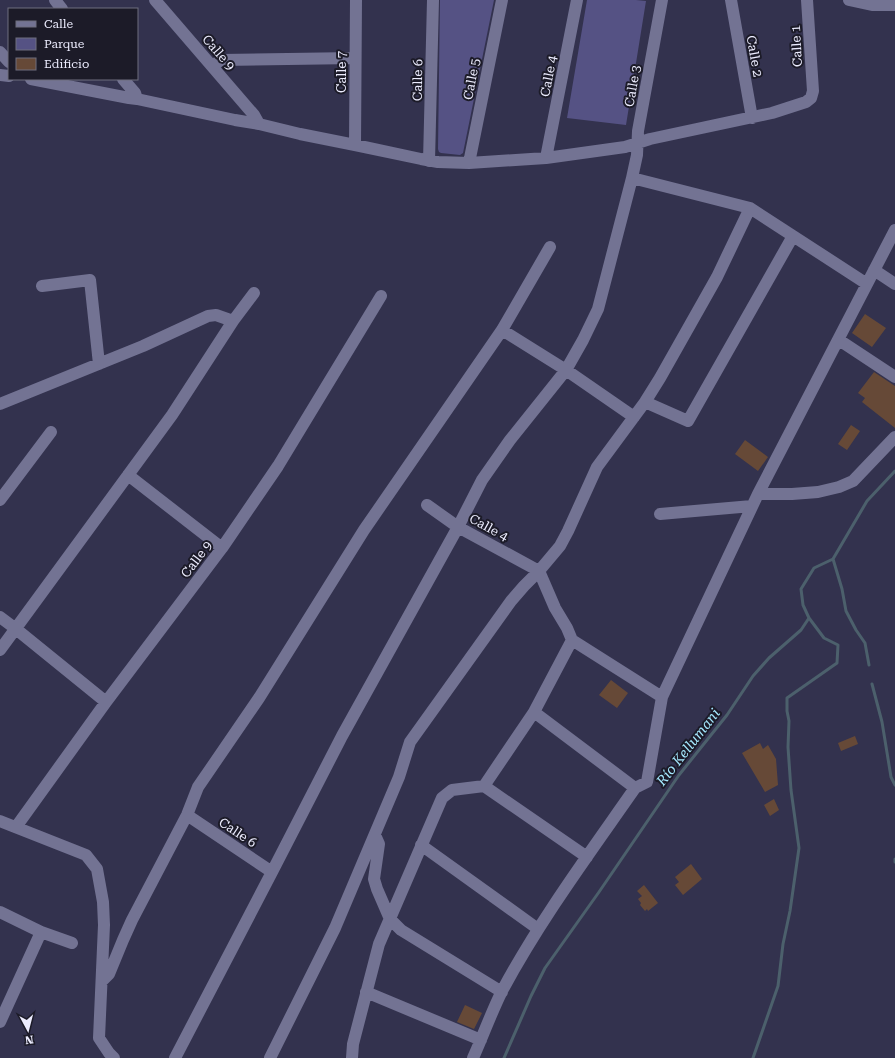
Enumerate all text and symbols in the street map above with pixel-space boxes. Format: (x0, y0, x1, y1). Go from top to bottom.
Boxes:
legend (8, 8, 138, 80)
text: Calle (44, 17, 74, 31)
street label: Calle 1 (788, 25, 805, 67)
street label: Calle 9 (199, 32, 238, 73)
street label: Calle 2 (743, 34, 766, 78)
text: Parque (44, 37, 85, 51)
street label: Calle 7 (334, 51, 349, 93)
street label: Calle 4 (537, 53, 560, 98)
text: Edificio (44, 57, 89, 71)
street label: Calle 5 (460, 57, 483, 101)
street label: Calle 6 (410, 59, 425, 101)
street label: Calle 3 (621, 64, 644, 108)
street label: Calle 4 (467, 511, 511, 545)
street label: Calle 9 (178, 538, 215, 581)
water label: Río Kellumani (652, 705, 723, 789)
street label: Calle 6 (216, 814, 259, 850)
north arrow (8, 1010, 48, 1050)
text: N (24, 1032, 34, 1046)

